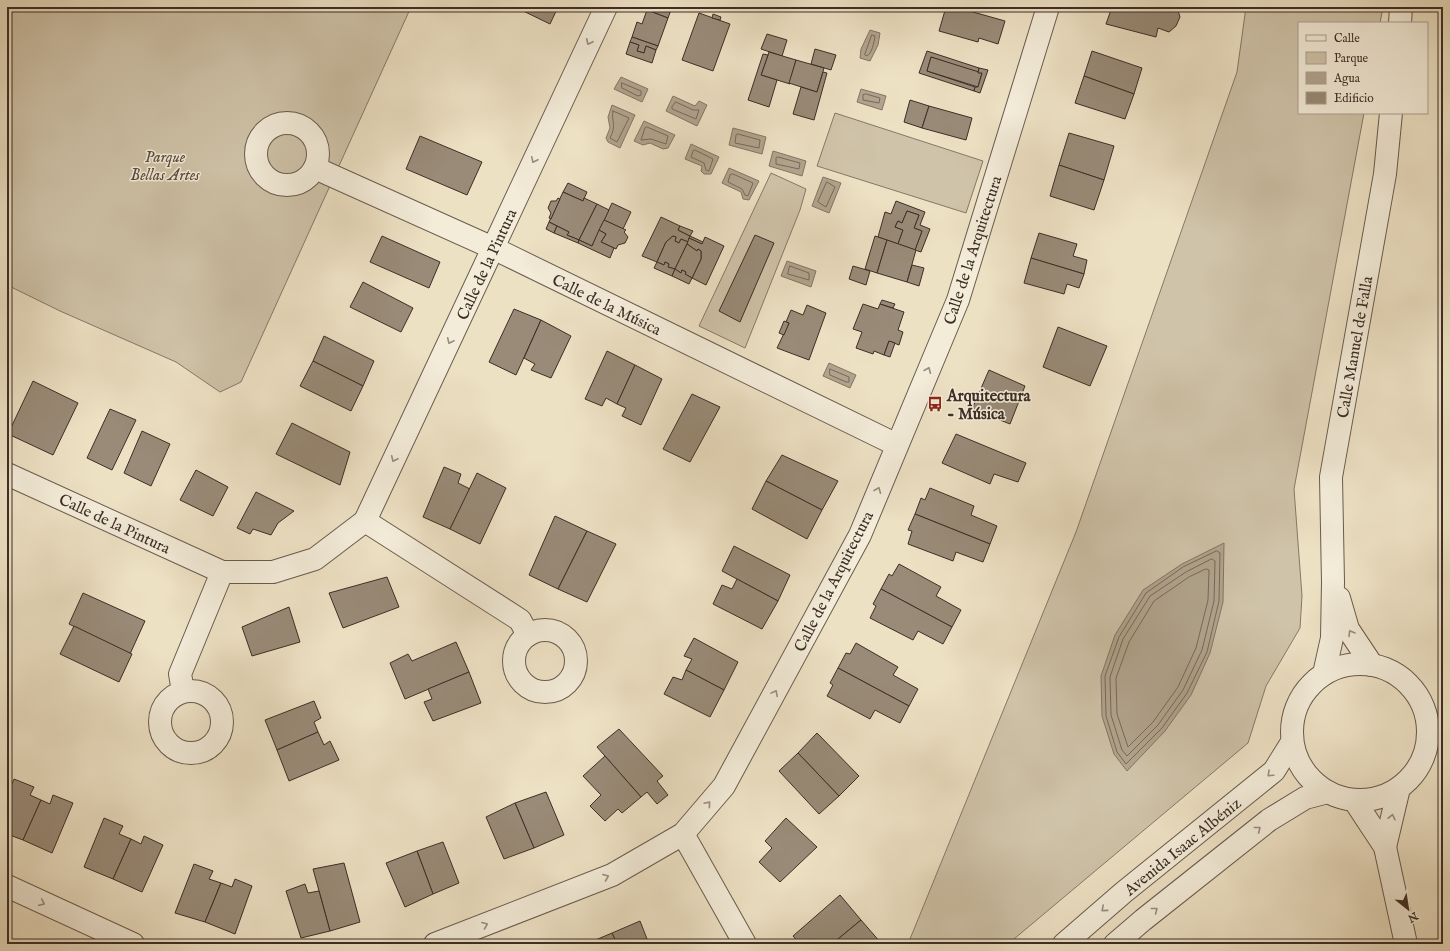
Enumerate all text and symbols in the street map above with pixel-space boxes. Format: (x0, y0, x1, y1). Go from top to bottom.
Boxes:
legend (1298, 22, 1428, 114)
text: Calle (1334, 31, 1360, 46)
one-way arrow (586, 38, 594, 46)
text: Parque (1334, 51, 1369, 67)
text: Agua (1333, 71, 1361, 86)
text: Edificio (1334, 91, 1374, 106)
park label: Parque Bellas Artes (130, 148, 200, 186)
one-way arrow (531, 156, 539, 164)
street label: Calle de la Arquitectura (940, 174, 1007, 328)
street label: Calle de la Pintura (453, 206, 522, 324)
street label: Calle de la Música (548, 271, 664, 341)
street label: Calle Manuel de Falla (1334, 275, 1378, 420)
one-way arrow (446, 338, 454, 345)
one-way arrow (924, 367, 932, 374)
place label: Arquitectura - Música (946, 387, 1032, 425)
bus stop icon: Arquitectura - Música (926, 395, 944, 413)
one-way arrow (391, 455, 399, 462)
one-way arrow (874, 487, 882, 494)
street label: Calle de la Pintura (55, 490, 173, 559)
street label: Calle de la Arquitectura (791, 508, 879, 656)
one-way arrow (1348, 630, 1356, 637)
one-way arrow (770, 690, 777, 697)
one-way arrow (1267, 769, 1275, 777)
street label: Avenida Isaac Albéniz (1120, 794, 1246, 901)
one-way arrow (704, 801, 711, 809)
one-way arrow (1387, 814, 1396, 821)
one-way arrow (1253, 827, 1260, 834)
one-way arrow (602, 874, 609, 882)
north arrow (1388, 889, 1428, 929)
one-way arrow (39, 898, 46, 906)
one-way arrow (1102, 904, 1109, 911)
one-way arrow (1151, 907, 1158, 914)
text: N (1404, 908, 1421, 925)
one-way arrow (481, 921, 488, 929)

